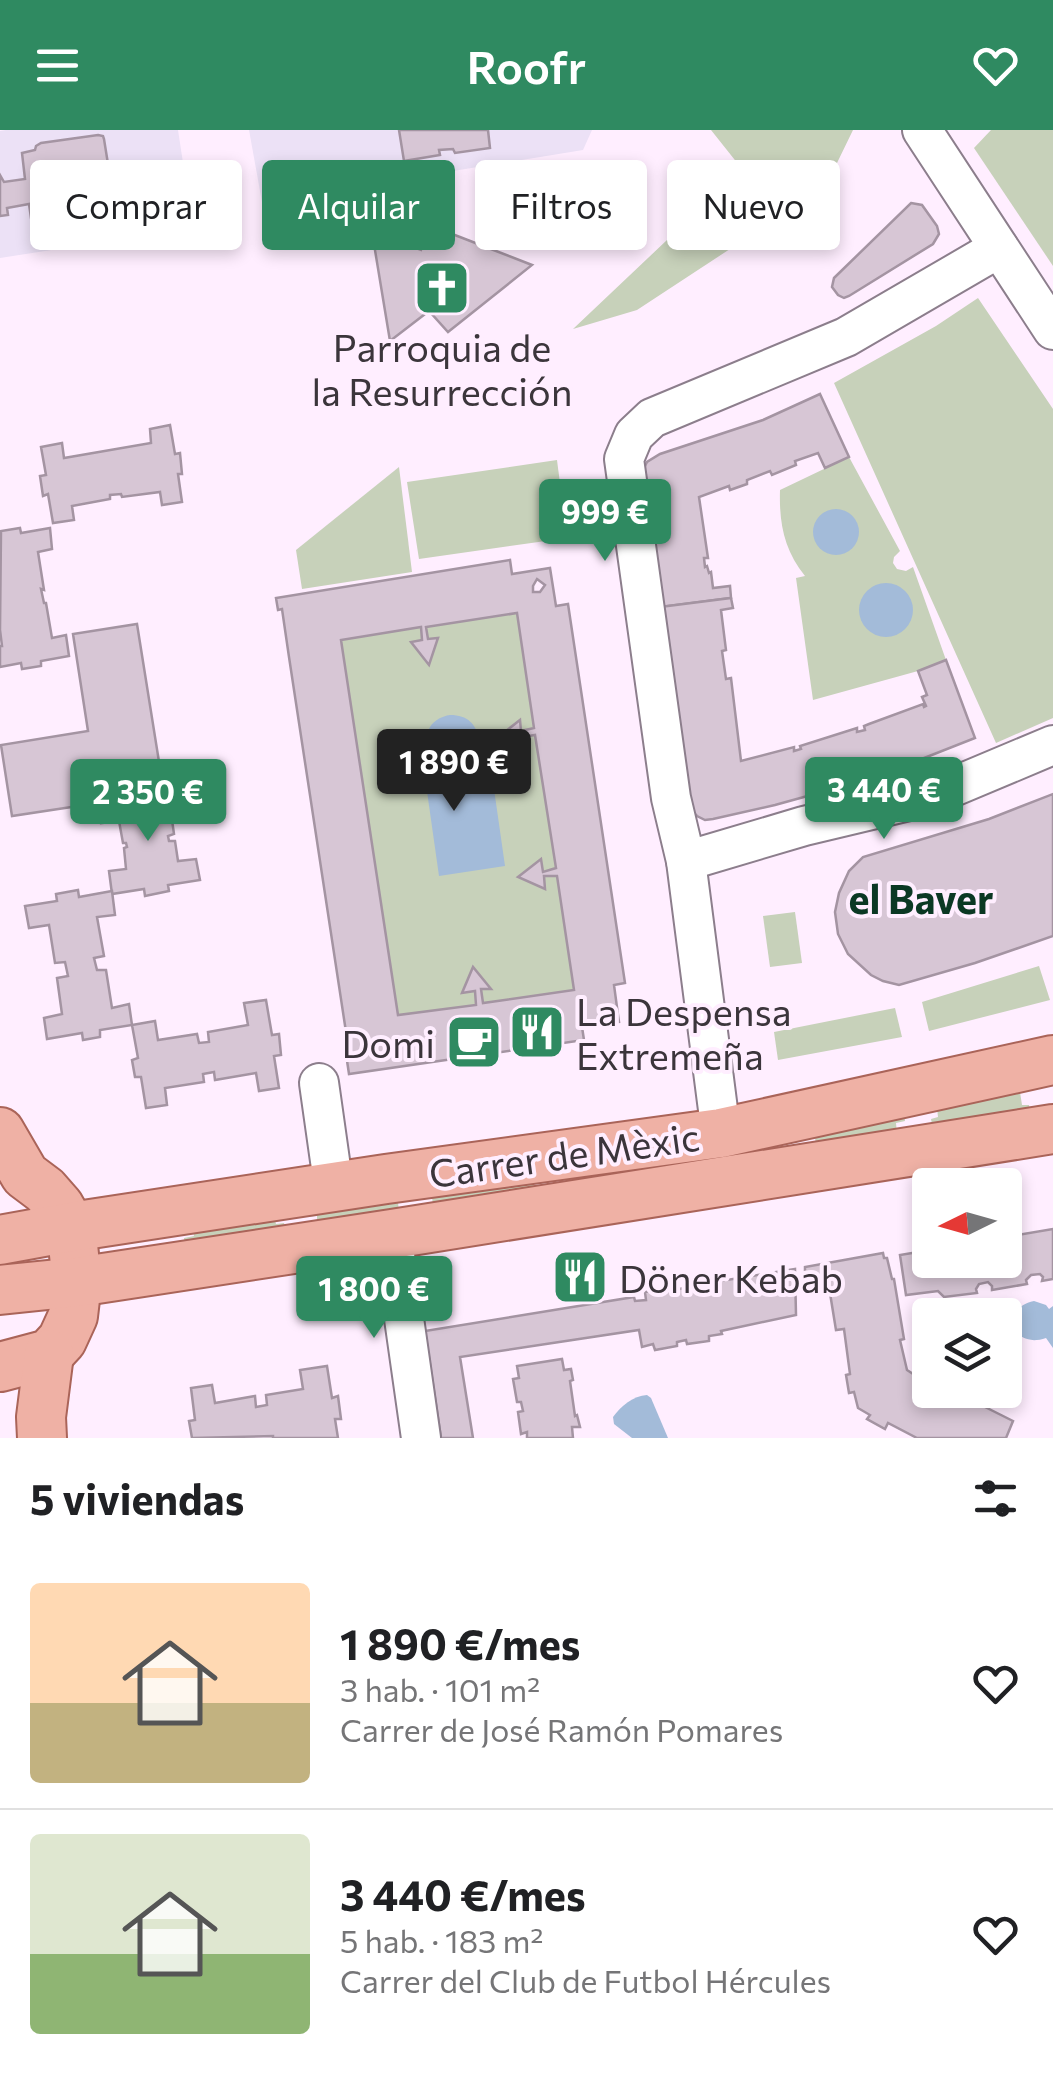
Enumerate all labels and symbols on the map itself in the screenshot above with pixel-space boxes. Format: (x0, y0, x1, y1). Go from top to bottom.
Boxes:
church icon: Parroquia de la Resurrección (412, 258, 472, 318)
place label: Parroquia de la Resurrección (311, 323, 573, 414)
pin: 999 € (535, 479, 675, 564)
pin: 1 890 € (362, 729, 546, 814)
pin: 3 440 € (792, 757, 976, 842)
pin: 2 350 € (56, 759, 240, 844)
district label: el Baver (848, 873, 994, 922)
place label: La Despensa Extremeña (576, 987, 792, 1078)
restaurant icon: La Despensa Extremeña (507, 1002, 567, 1062)
cafe icon: Domi (444, 1012, 504, 1072)
place label: Domi (341, 1019, 435, 1066)
street label: Carrer de Mèxic (426, 1112, 702, 1196)
north arrow (912, 1168, 1022, 1278)
restaurant icon: Döner Kebab (550, 1247, 610, 1307)
place label: Döner Kebab (619, 1254, 843, 1301)
pin: 1 800 € (282, 1256, 466, 1341)

